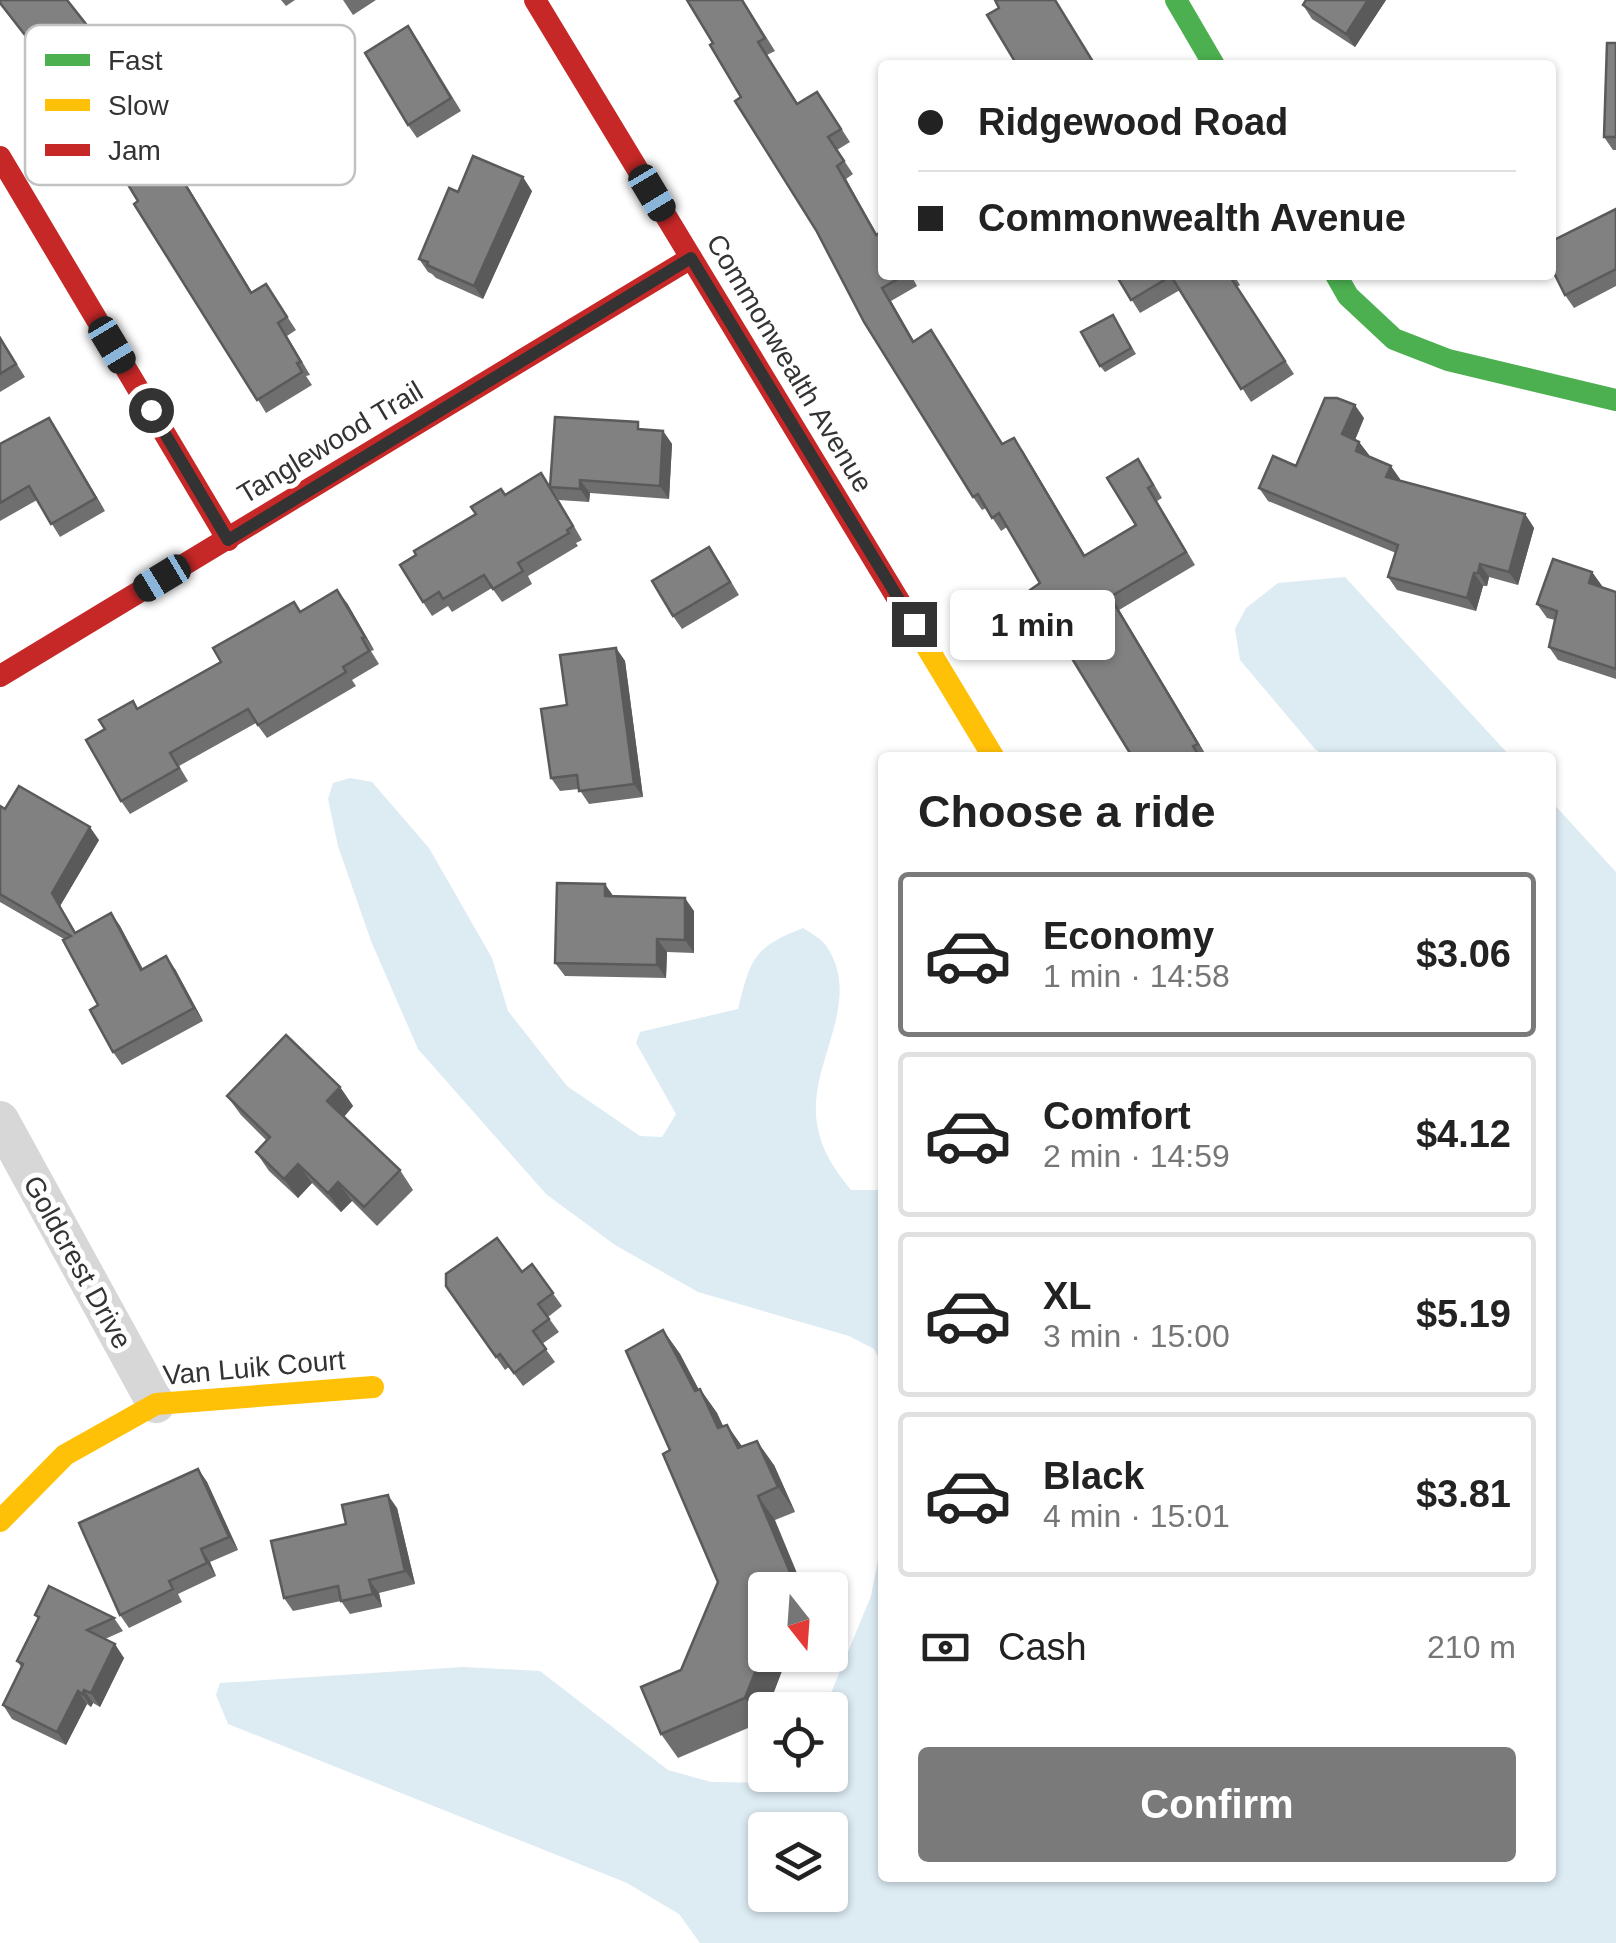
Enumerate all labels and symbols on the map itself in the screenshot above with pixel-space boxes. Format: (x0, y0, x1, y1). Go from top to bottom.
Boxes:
legend (25, 25, 355, 185)
text: Fast (108, 45, 163, 76)
text: Slow (108, 90, 169, 121)
text: Jam (108, 135, 161, 166)
car (624, 160, 680, 226)
street label: Commonwealth Avenue (700, 229, 879, 498)
car (84, 312, 140, 378)
street label: Tanglewood Trail (232, 375, 428, 510)
route start (129, 388, 174, 433)
car (129, 550, 195, 606)
callout: 1 min (949, 589, 1114, 659)
route end (892, 602, 937, 647)
street label: Goldcrest Drive (17, 1170, 138, 1354)
street label: Van Luik Court (161, 1344, 347, 1391)
north arrow (748, 1572, 848, 1672)

